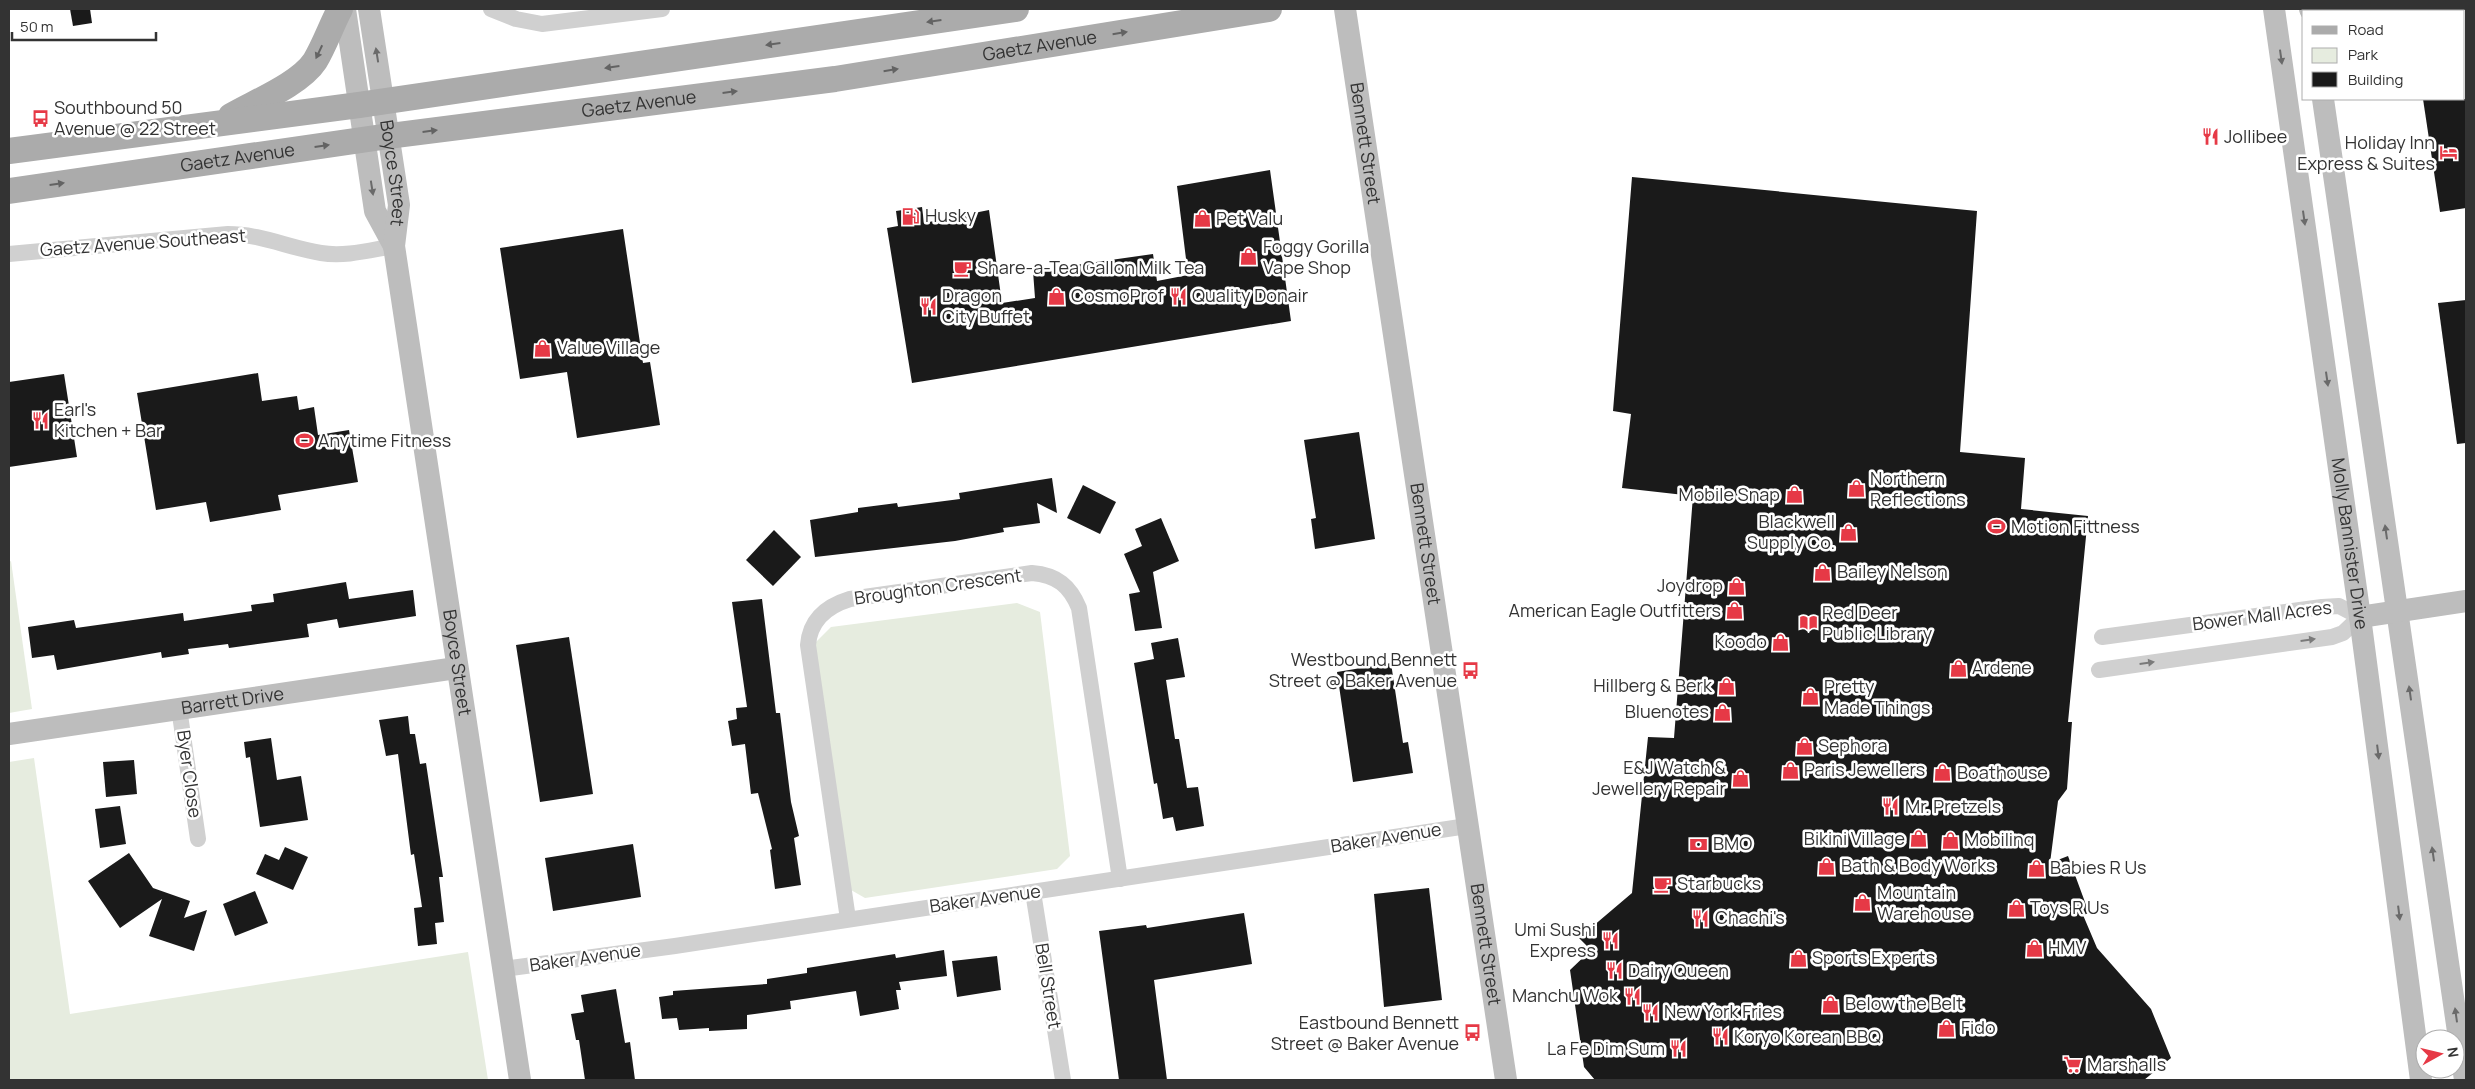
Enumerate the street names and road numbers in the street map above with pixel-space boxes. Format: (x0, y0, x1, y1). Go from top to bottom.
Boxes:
street label: Gaetz Avenue (981, 24, 1098, 66)
street label: Bennett Street (1345, 81, 1387, 206)
street label: Gaetz Avenue (580, 84, 698, 122)
street label: Boyce Street (375, 118, 412, 228)
street label: Gaetz Avenue (179, 137, 296, 177)
street label: Gaetz Avenue Southeast (39, 223, 247, 261)
street label: Molly Bannister Drive (2327, 456, 2375, 631)
street label: Bennett Street (1405, 481, 1447, 606)
street label: Broughton Crescent (853, 562, 1023, 610)
street label: Bower Mall Acres (2191, 595, 2333, 635)
street label: Boyce Street (438, 608, 478, 717)
street label: Barrett Drive (179, 681, 285, 719)
street label: Byer Close (172, 728, 208, 819)
street label: Baker Avenue (1329, 816, 1443, 858)
street label: Baker Avenue (928, 878, 1042, 918)
street label: Bennett Street (1466, 882, 1508, 1007)
street label: Baker Avenue (528, 937, 642, 977)
street label: Bell Street (1030, 941, 1068, 1030)

